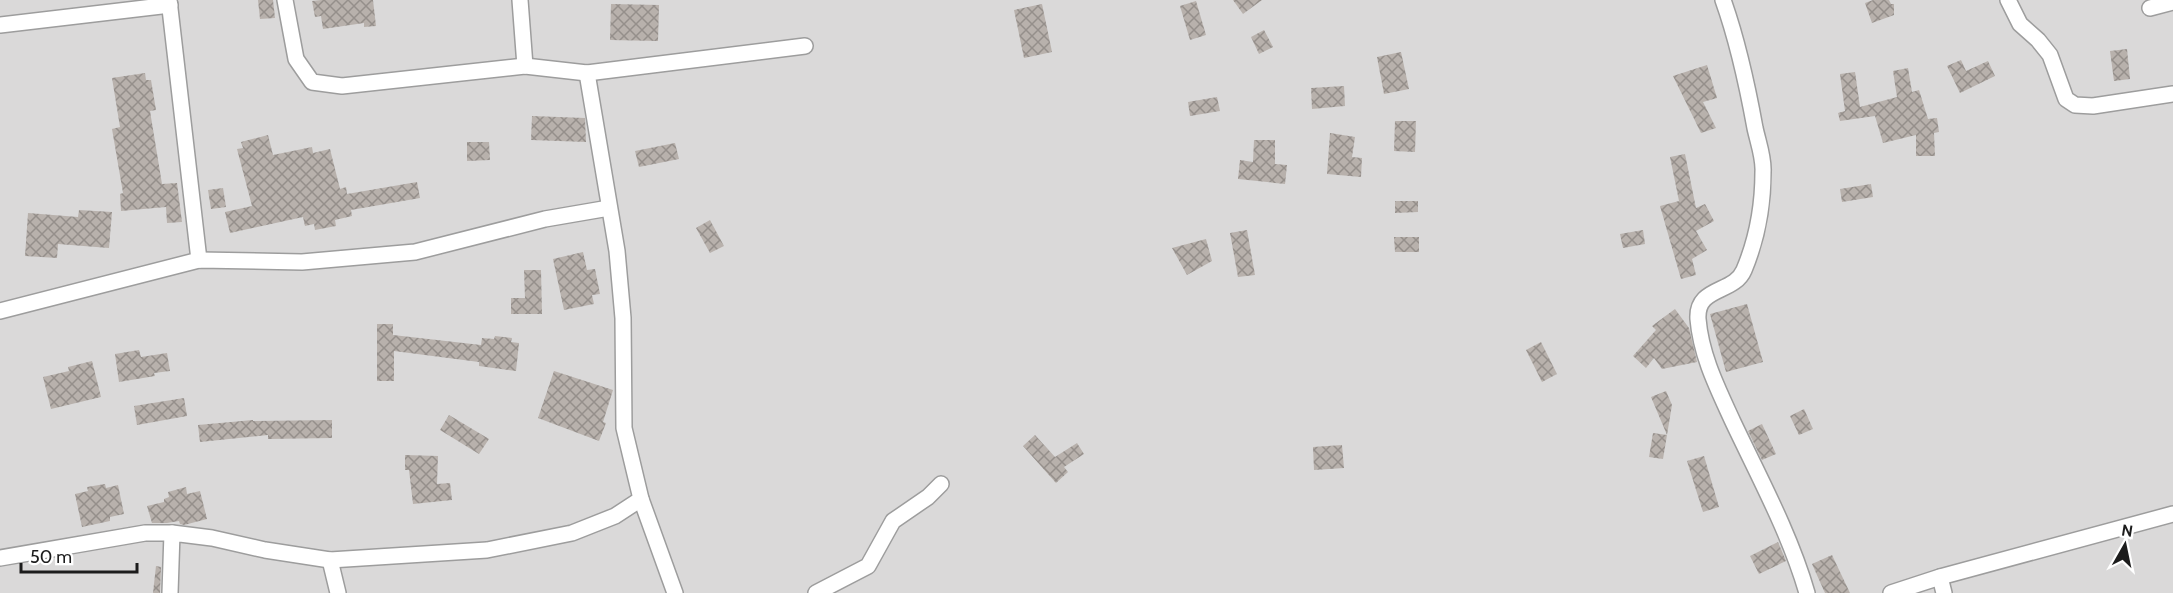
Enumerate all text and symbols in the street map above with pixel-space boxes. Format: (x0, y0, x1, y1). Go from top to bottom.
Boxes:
north arrow (2095, 515, 2155, 575)
text: N (2120, 520, 2134, 541)
scale bar (21, 536, 136, 574)
text: 50 m (30, 546, 72, 568)

